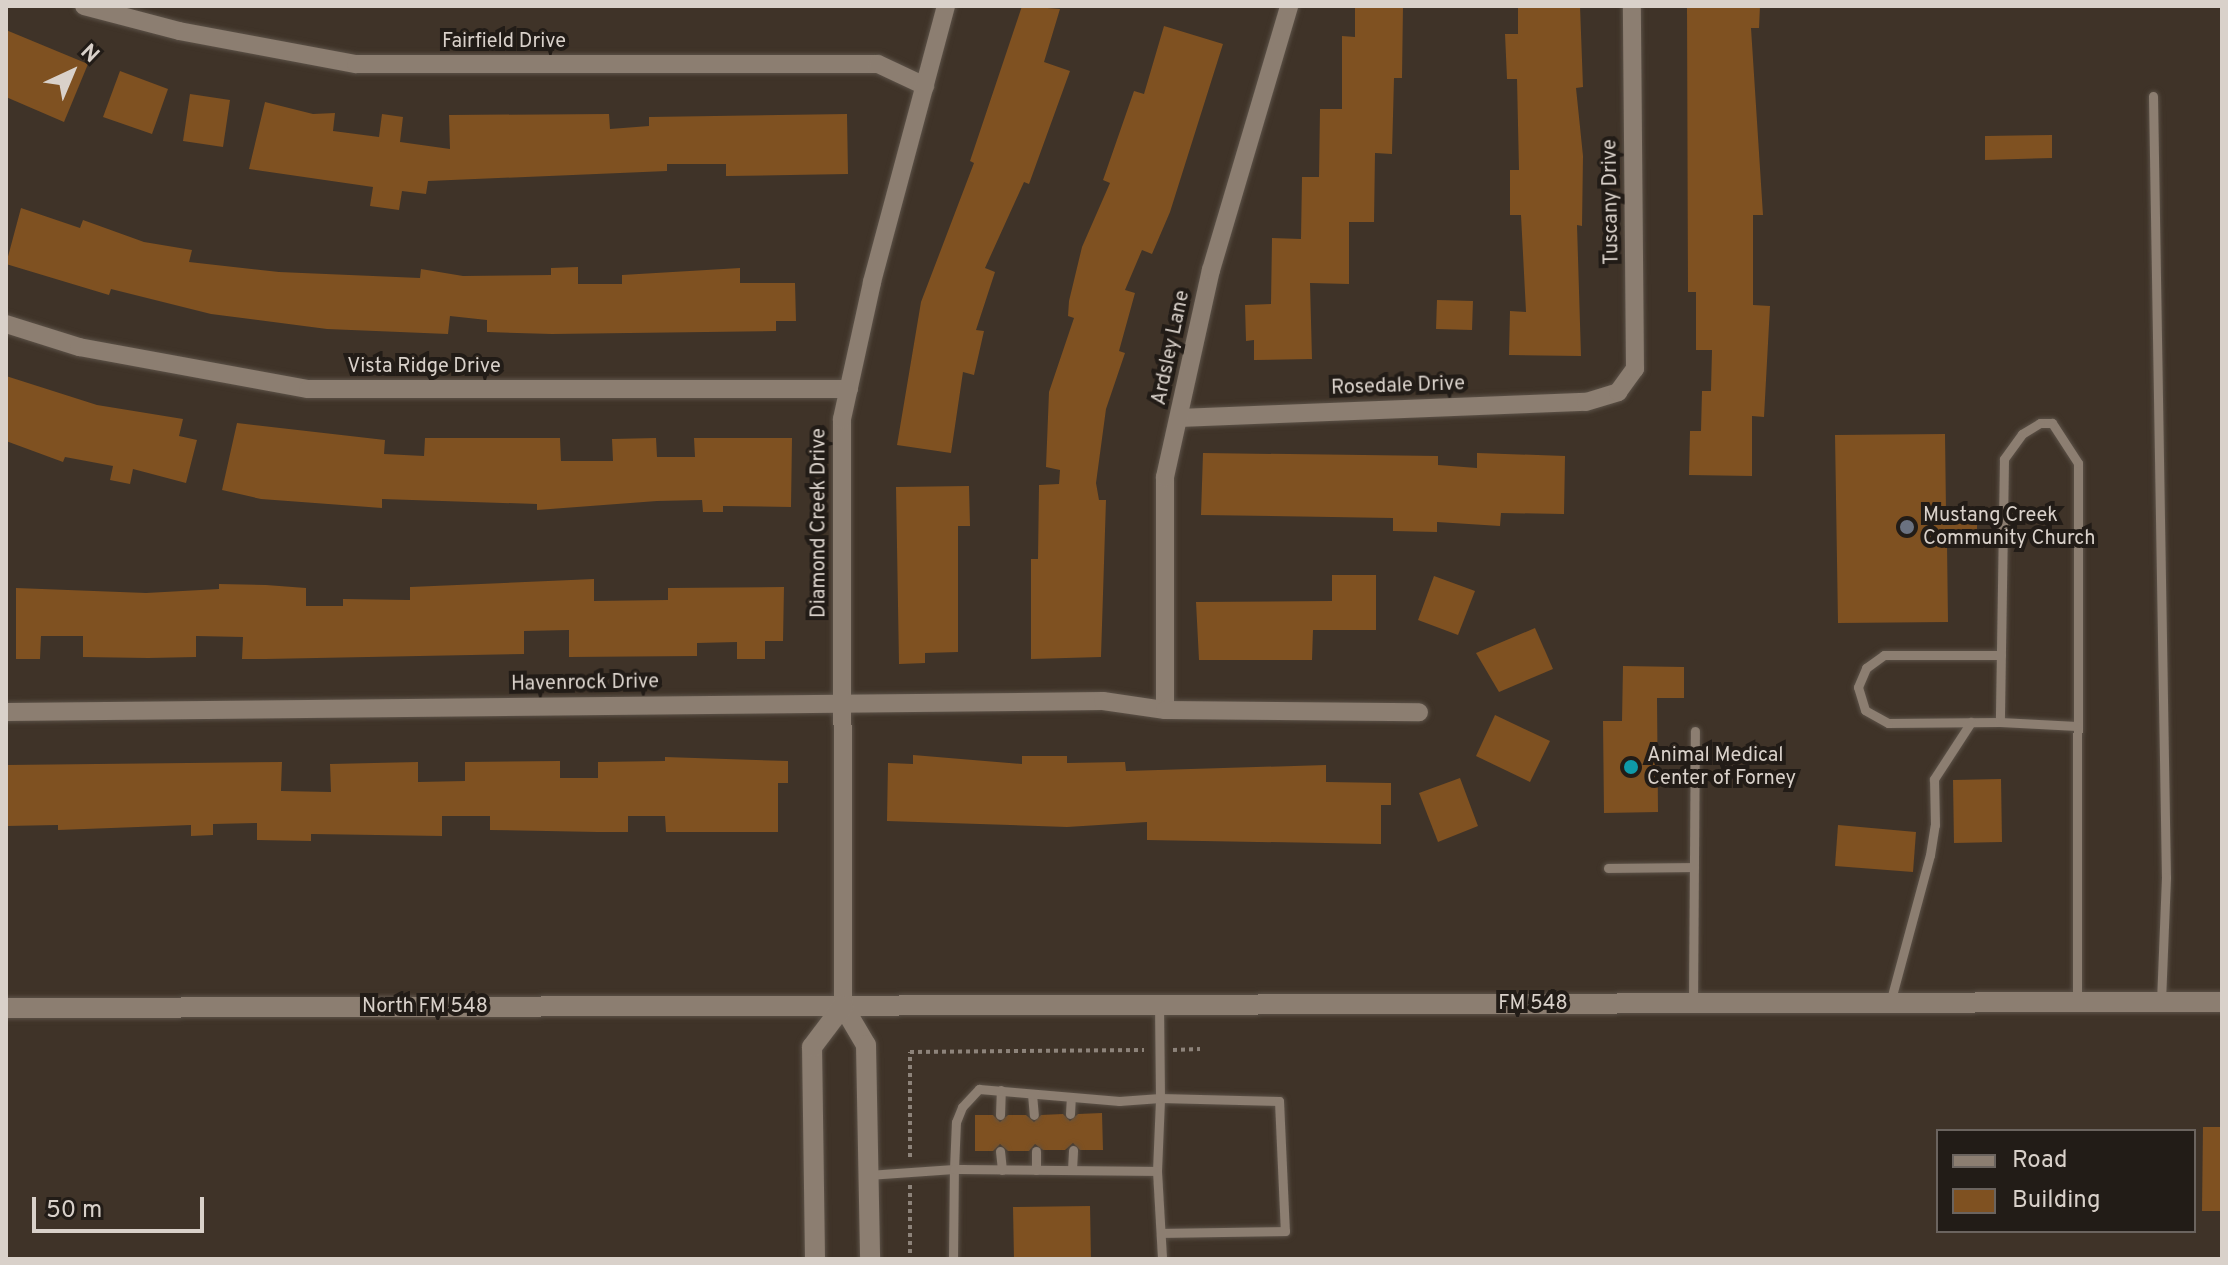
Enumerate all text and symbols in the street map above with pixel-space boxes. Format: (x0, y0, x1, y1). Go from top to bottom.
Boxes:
street label: Fairfield Drive (442, 30, 566, 54)
north arrow (32, 32, 112, 112)
text: N (74, 39, 104, 70)
street label: Tuscany Drive (1599, 139, 1625, 265)
street label: Ardsley Lane (1148, 288, 1196, 408)
street label: Vista Ridge Drive (347, 355, 501, 379)
street label: Rosedale Drive (1331, 373, 1465, 401)
street label: Diamond Creek Drive (808, 428, 832, 618)
place label: Mustang Creek Community Church (1923, 504, 2096, 551)
marker: Mustang Creek Community Church (1898, 518, 1916, 536)
street label: Havenrock Drive (511, 671, 659, 697)
place label: Animal Medical Center of Forney (1647, 744, 1796, 791)
marker: Animal Medical Center of Forney (1622, 758, 1640, 776)
street label: FM 548 (1498, 992, 1568, 1016)
street label: North FM 548 (362, 995, 488, 1019)
legend (1936, 1129, 2196, 1233)
text: Road (2012, 1146, 2068, 1176)
scale bar (36, 1181, 208, 1231)
text: Building (2012, 1186, 2101, 1216)
text: 50 m (46, 1196, 102, 1226)

